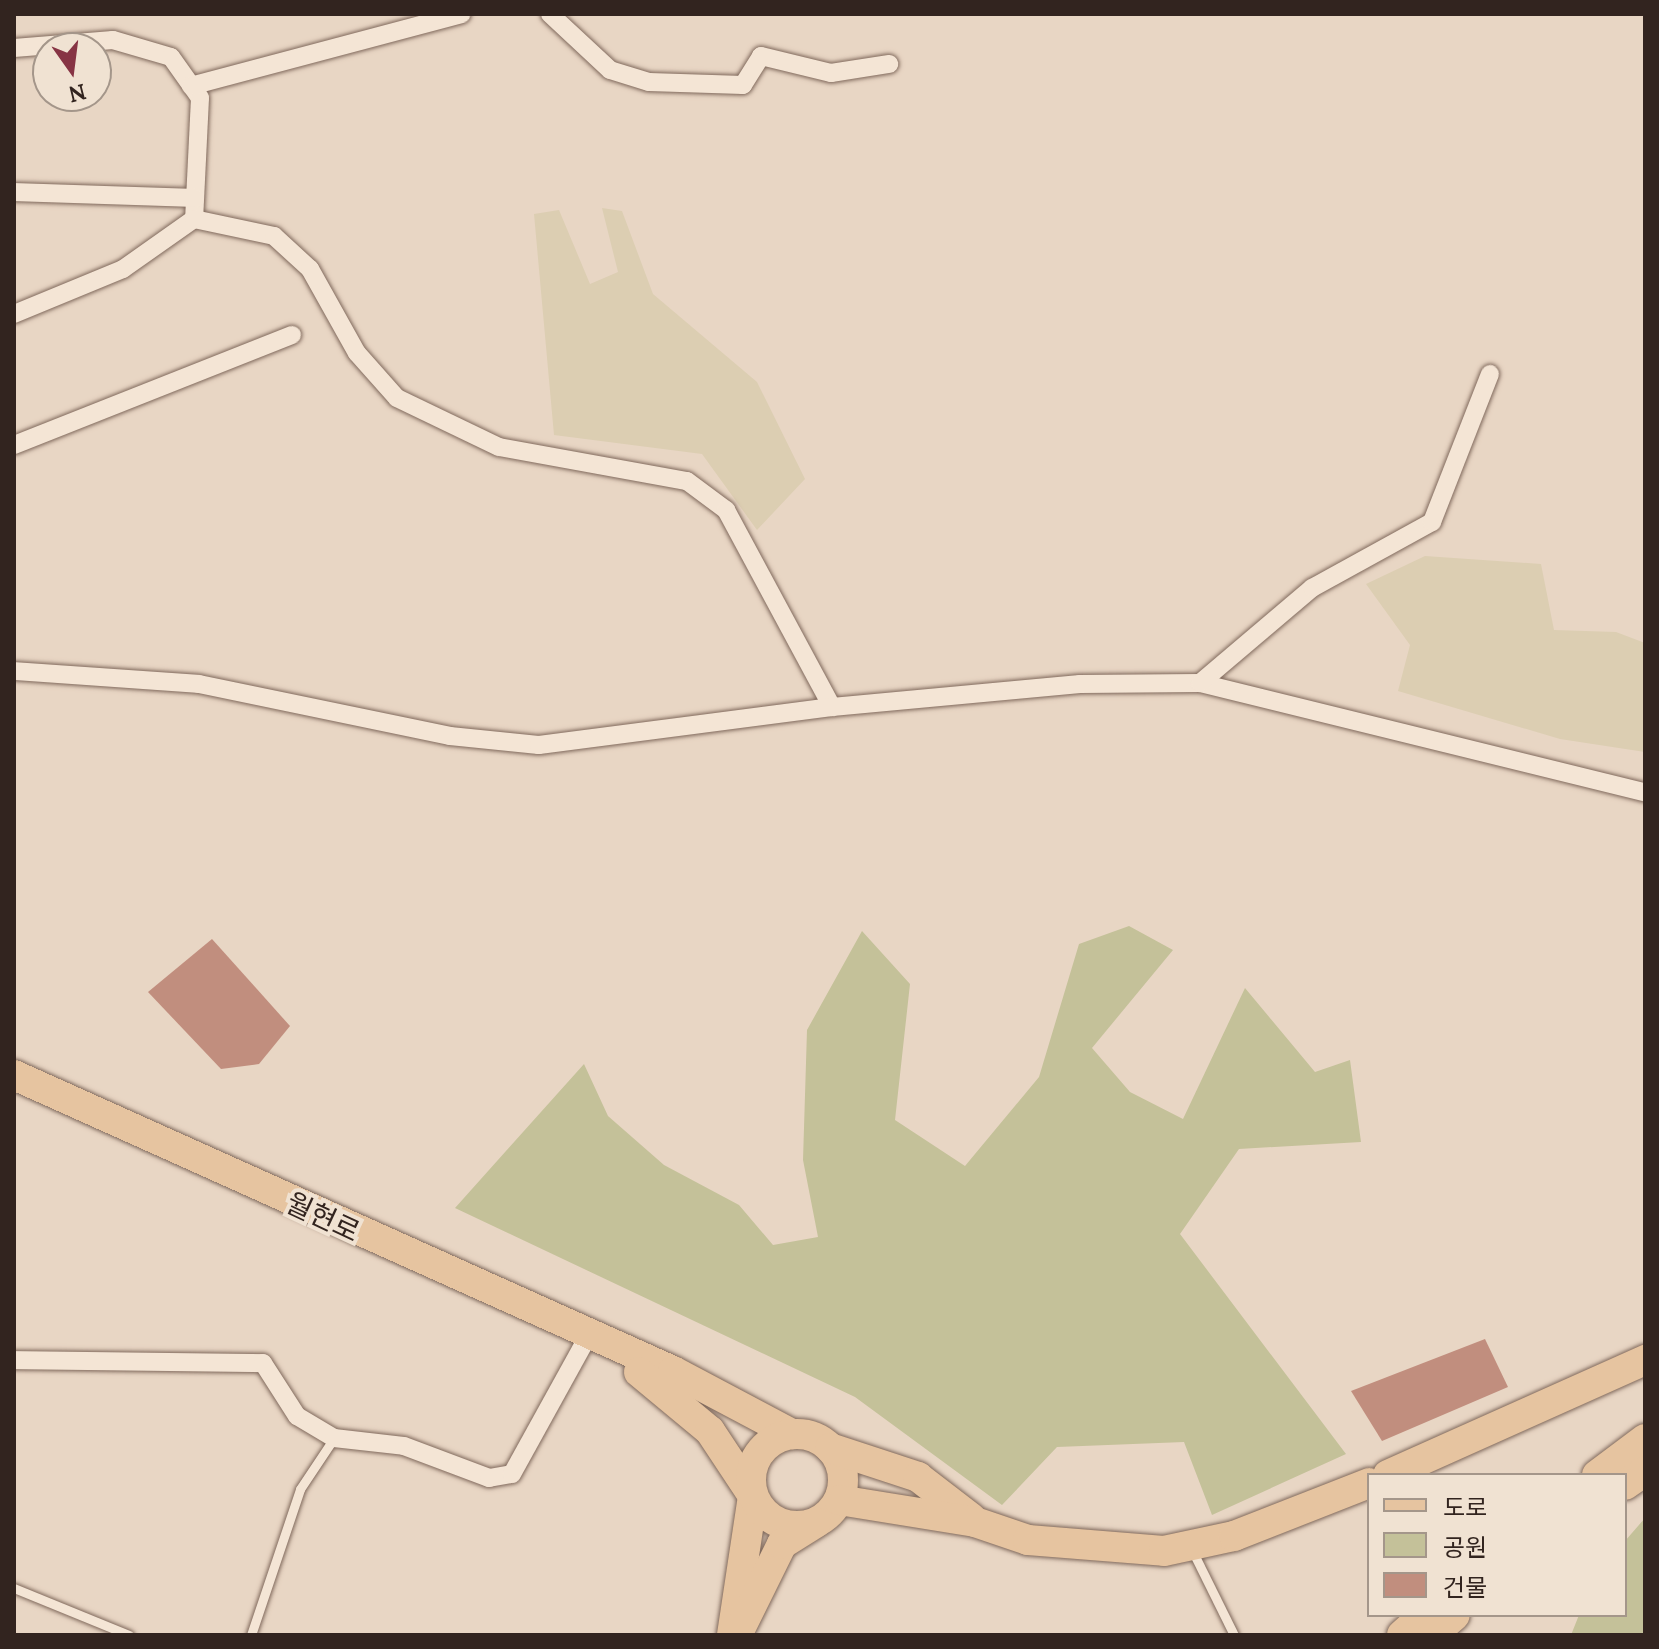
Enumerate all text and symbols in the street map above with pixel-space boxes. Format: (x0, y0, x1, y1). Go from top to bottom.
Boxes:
north arrow (32, 32, 112, 112)
text: N (66, 78, 89, 109)
street label: 월현로 (281, 1185, 365, 1249)
legend (1367, 1473, 1627, 1617)
text: 도로 (1443, 1492, 1487, 1523)
text: 공원 (1443, 1532, 1487, 1563)
text: 건물 (1443, 1572, 1487, 1603)

